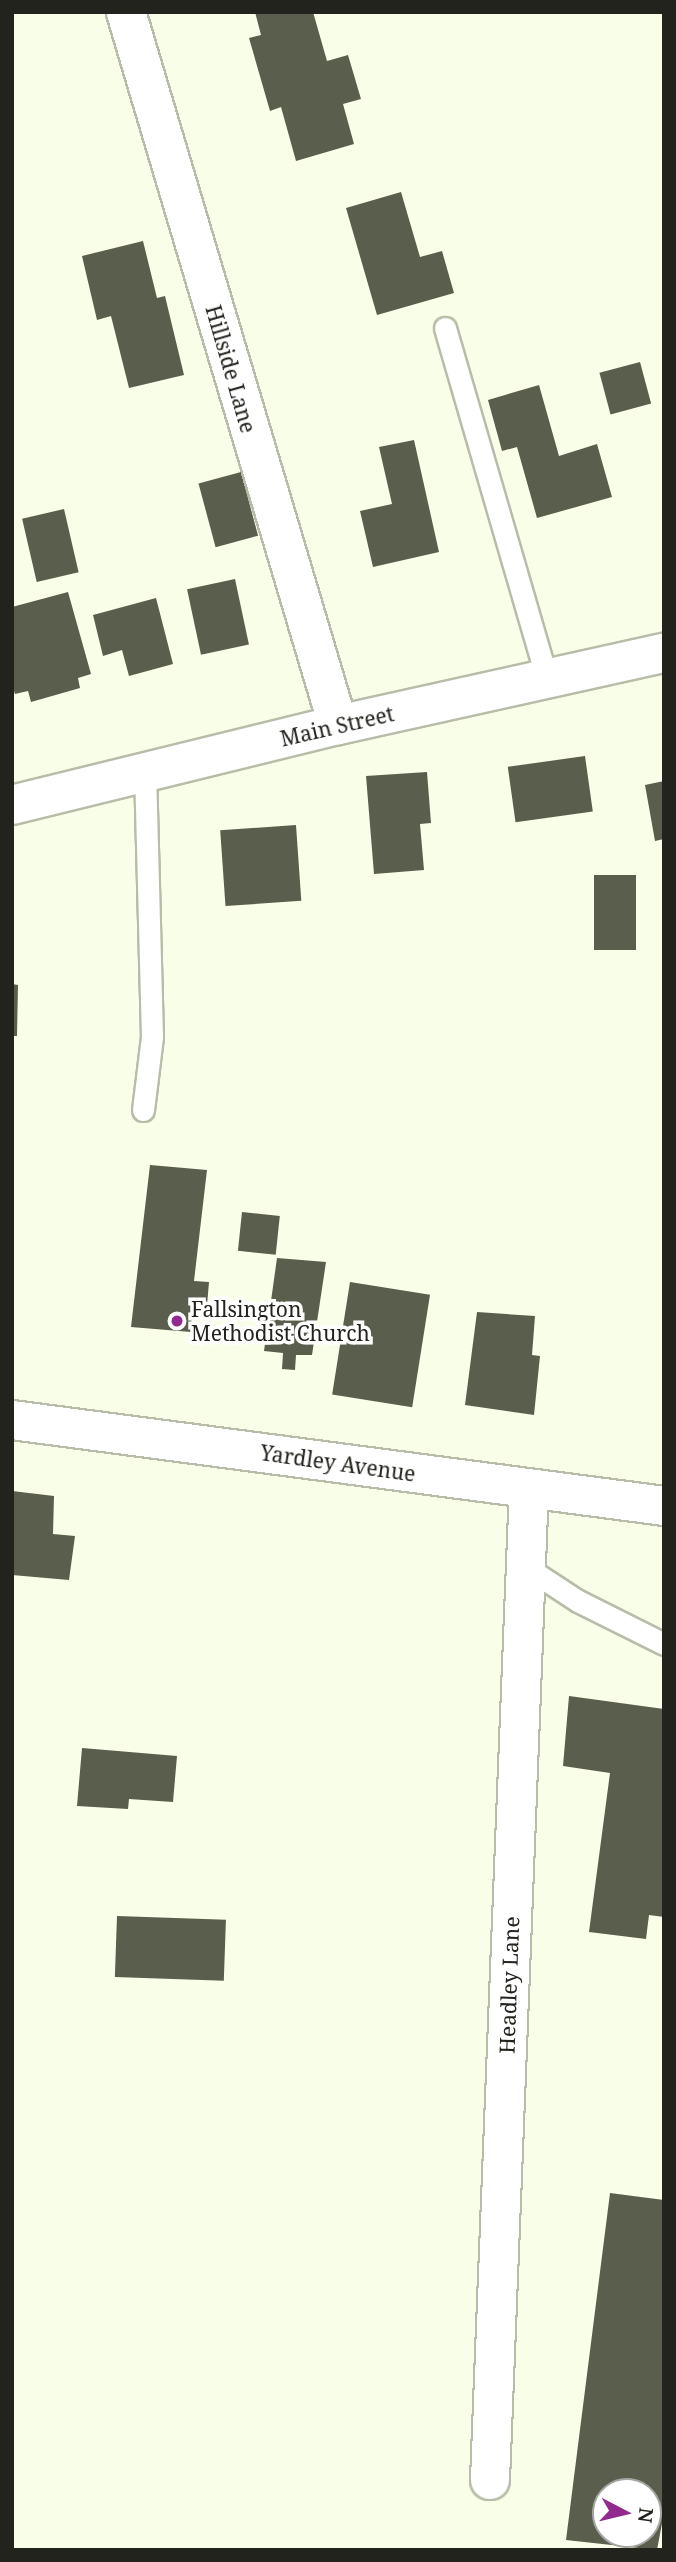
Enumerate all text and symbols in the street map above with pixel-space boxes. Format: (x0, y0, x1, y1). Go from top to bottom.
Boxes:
street label: Hillside Lane (201, 302, 261, 436)
street label: Main Street (278, 701, 396, 751)
place label: Fallsington Methodist Church (191, 1296, 370, 1346)
marker: Fallsington Methodist Church (169, 1313, 185, 1329)
street label: Yardley Avenue (259, 1440, 417, 1486)
street label: Headley Lane (494, 1916, 524, 2054)
north arrow (592, 2478, 662, 2548)
text: N (632, 2506, 660, 2524)

